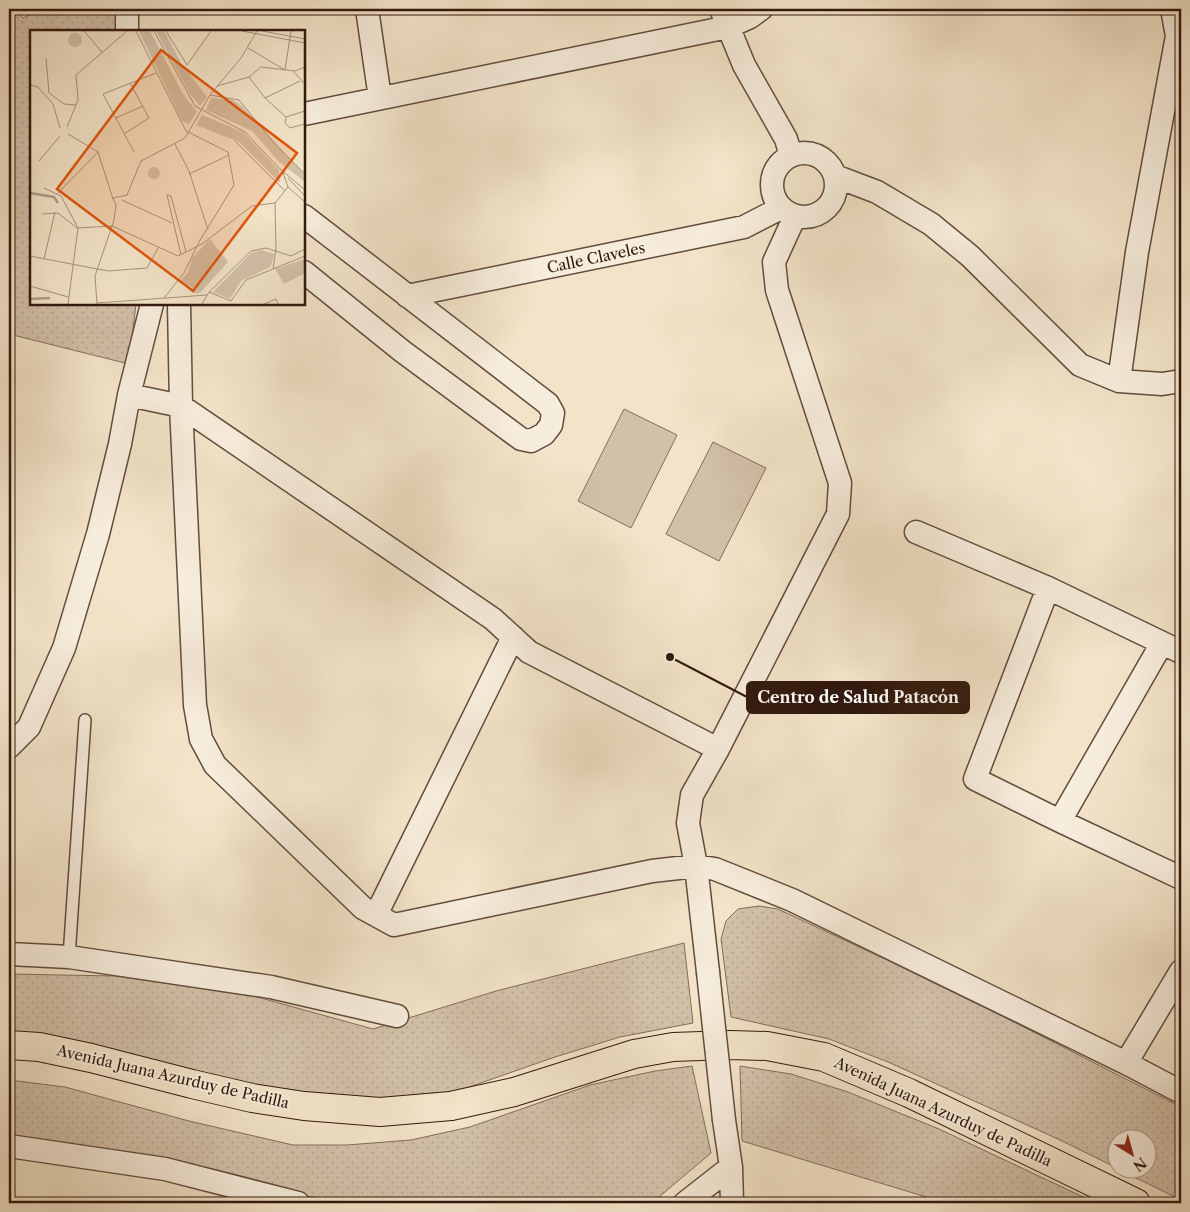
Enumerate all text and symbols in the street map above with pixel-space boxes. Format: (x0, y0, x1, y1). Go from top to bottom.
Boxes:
inset map (30, 30, 305, 305)
street label: Calle Claveles (545, 238, 647, 277)
callout: Centro de Salud Patacón (747, 682, 969, 713)
text: Centro de Salud Patacón (757, 687, 959, 707)
street label: Avenida Juana Azurduy de Padilla (54, 1040, 291, 1113)
street label: Avenida Juana Azurduy de Padilla (830, 1052, 1055, 1170)
north arrow (1108, 1130, 1158, 1180)
text: N (1130, 1154, 1150, 1175)

